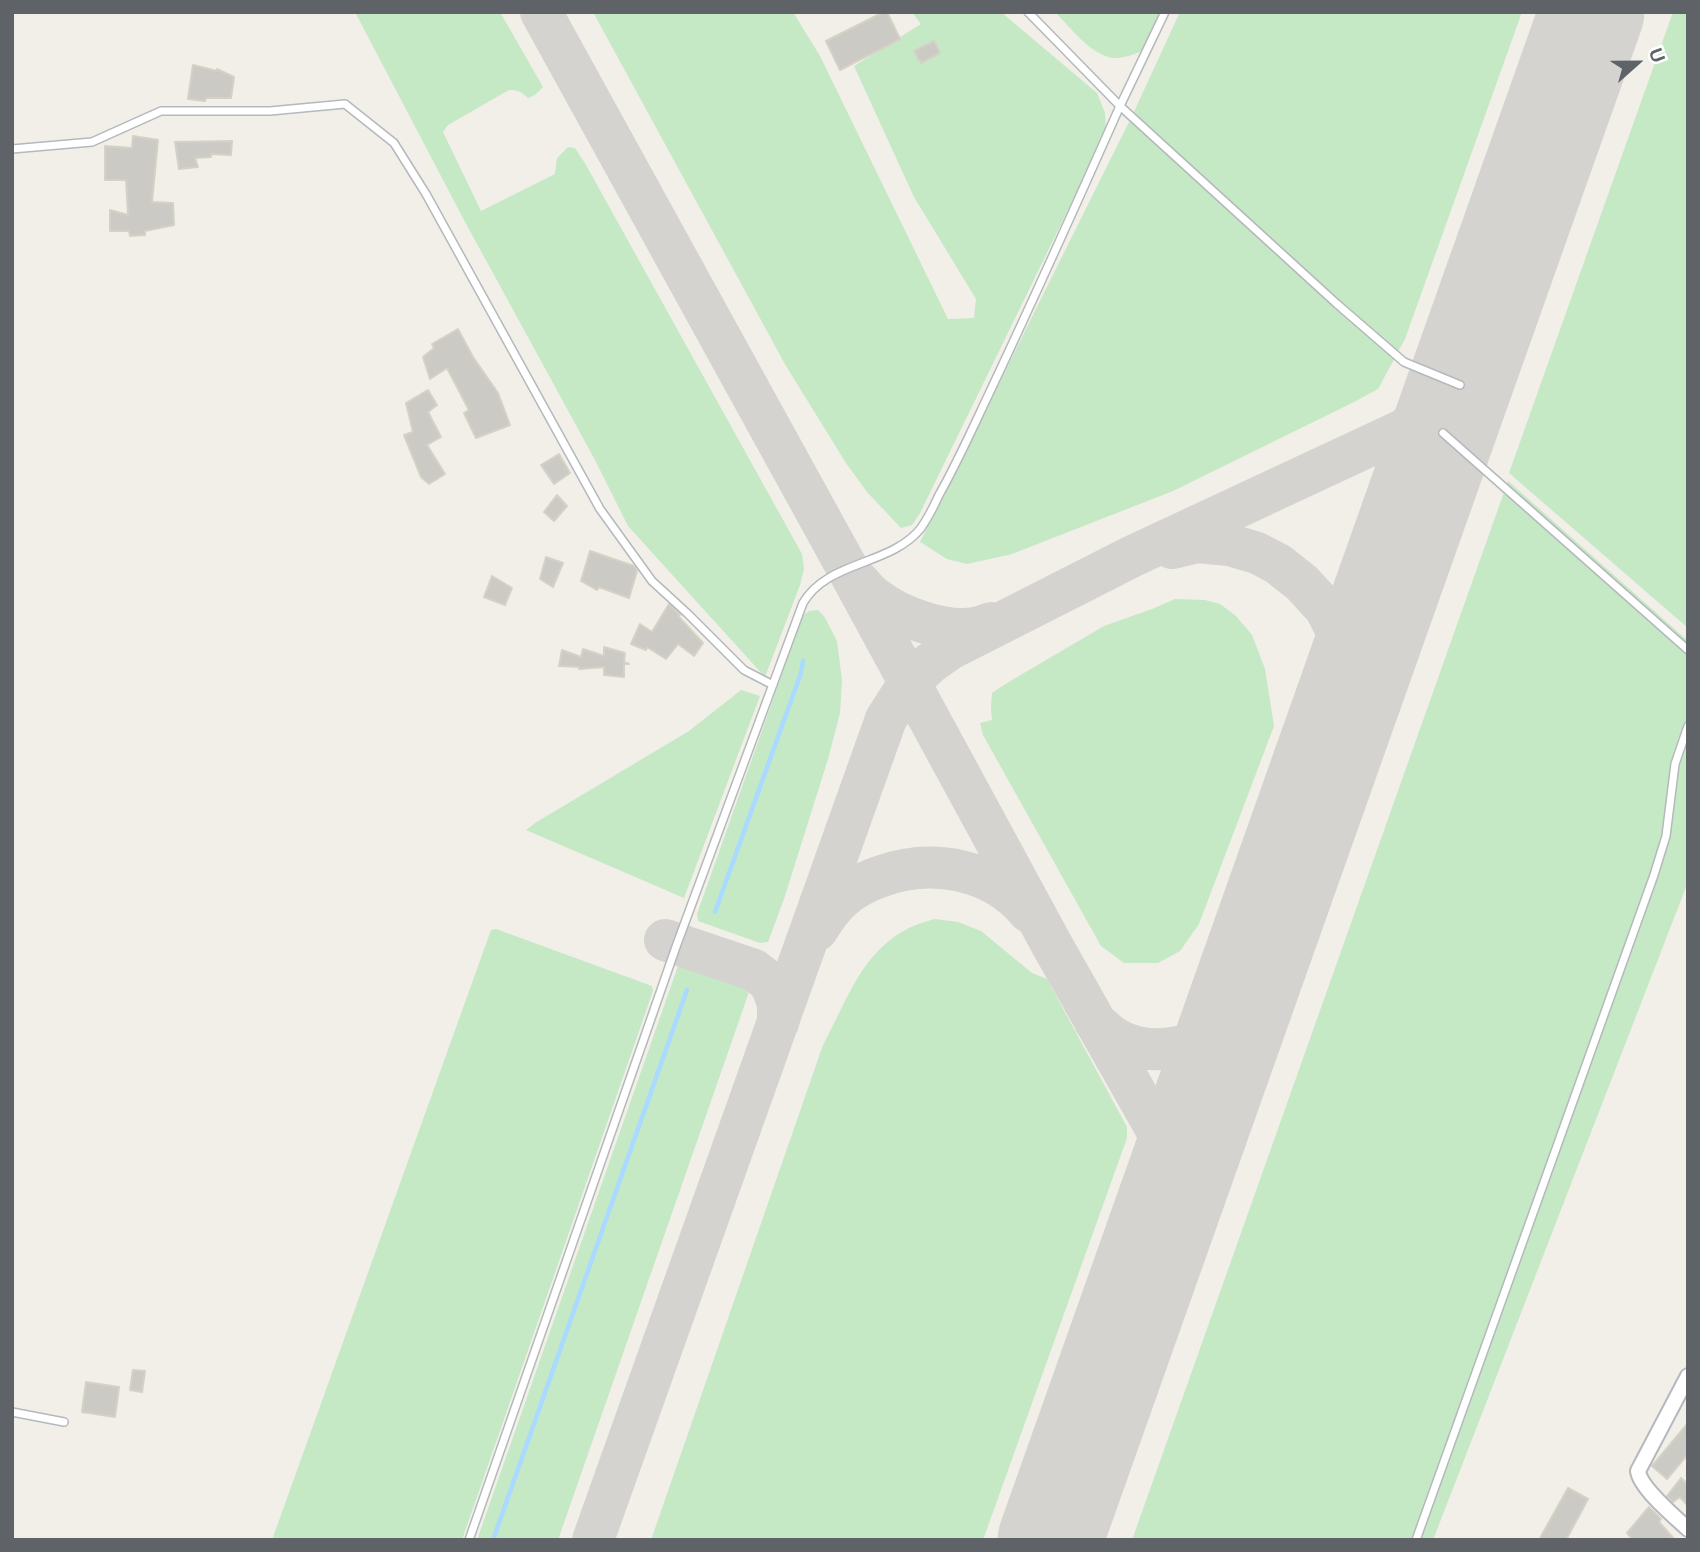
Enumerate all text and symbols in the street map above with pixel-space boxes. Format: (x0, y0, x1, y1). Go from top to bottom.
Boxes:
north arrow (1602, 28, 1672, 98)
text: U (1645, 45, 1669, 65)

